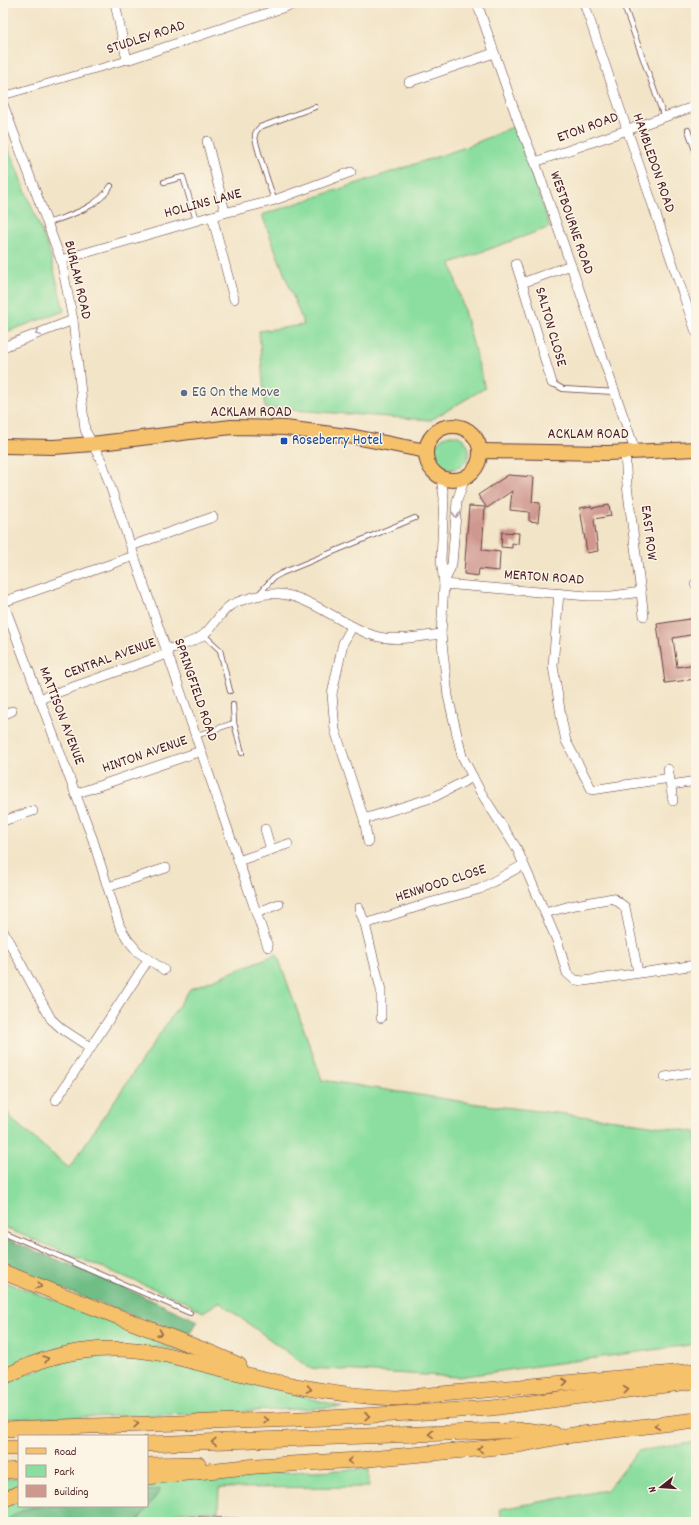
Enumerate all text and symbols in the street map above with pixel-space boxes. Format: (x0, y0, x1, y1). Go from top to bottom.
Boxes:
street label: STUDLEY ROAD (104, 15, 188, 61)
street label: ETON ROAD (554, 107, 622, 149)
street label: HAMBLEDON ROAD (626, 110, 680, 216)
street label: WESTBOURNE ROAD (543, 168, 599, 278)
street label: HOLLINS LANE (162, 183, 244, 225)
street label: BURLAM ROAD (57, 239, 97, 322)
street label: SALTON CLOSE (528, 285, 572, 370)
one-way arrow (35, 329, 42, 337)
place label: EG On the Move (192, 382, 280, 404)
marker: EG On the Move (179, 388, 189, 398)
street label: ACKLAM ROAD (211, 402, 292, 424)
street label: ACKLAM ROAD (548, 424, 629, 446)
place label: Roseberry Hotel (292, 430, 383, 452)
marker: Roseberry Hotel (279, 436, 289, 446)
street label: EAST ROW (634, 504, 662, 562)
one-way arrow (451, 512, 460, 518)
street label: MERTON ROAD (503, 564, 585, 592)
street label: CENTRAL AVENUE (61, 632, 159, 686)
street label: SPRINGFIELD ROAD (167, 636, 223, 745)
street label: MATTISON AVENUE (32, 664, 90, 768)
street label: HINTON AVENUE (99, 730, 191, 780)
street label: HENWOOD CLOSE (393, 859, 490, 909)
one-way arrow (35, 1281, 43, 1289)
one-way arrow (157, 1329, 164, 1337)
one-way arrow (42, 1355, 49, 1364)
one-way arrow (562, 1378, 568, 1387)
one-way arrow (306, 1384, 312, 1393)
one-way arrow (623, 1386, 629, 1395)
one-way arrow (364, 1411, 370, 1420)
one-way arrow (263, 1415, 269, 1424)
one-way arrow (133, 1419, 139, 1428)
one-way arrow (654, 1421, 660, 1430)
one-way arrow (428, 1430, 434, 1439)
legend (18, 1435, 148, 1507)
one-way arrow (211, 1438, 217, 1446)
text: Road (54, 1444, 76, 1461)
one-way arrow (477, 1444, 483, 1453)
one-way arrow (347, 1456, 353, 1465)
text: Park (54, 1464, 75, 1481)
north arrow (641, 1467, 681, 1507)
text: Building (54, 1484, 89, 1501)
text: N (645, 1484, 662, 1494)

